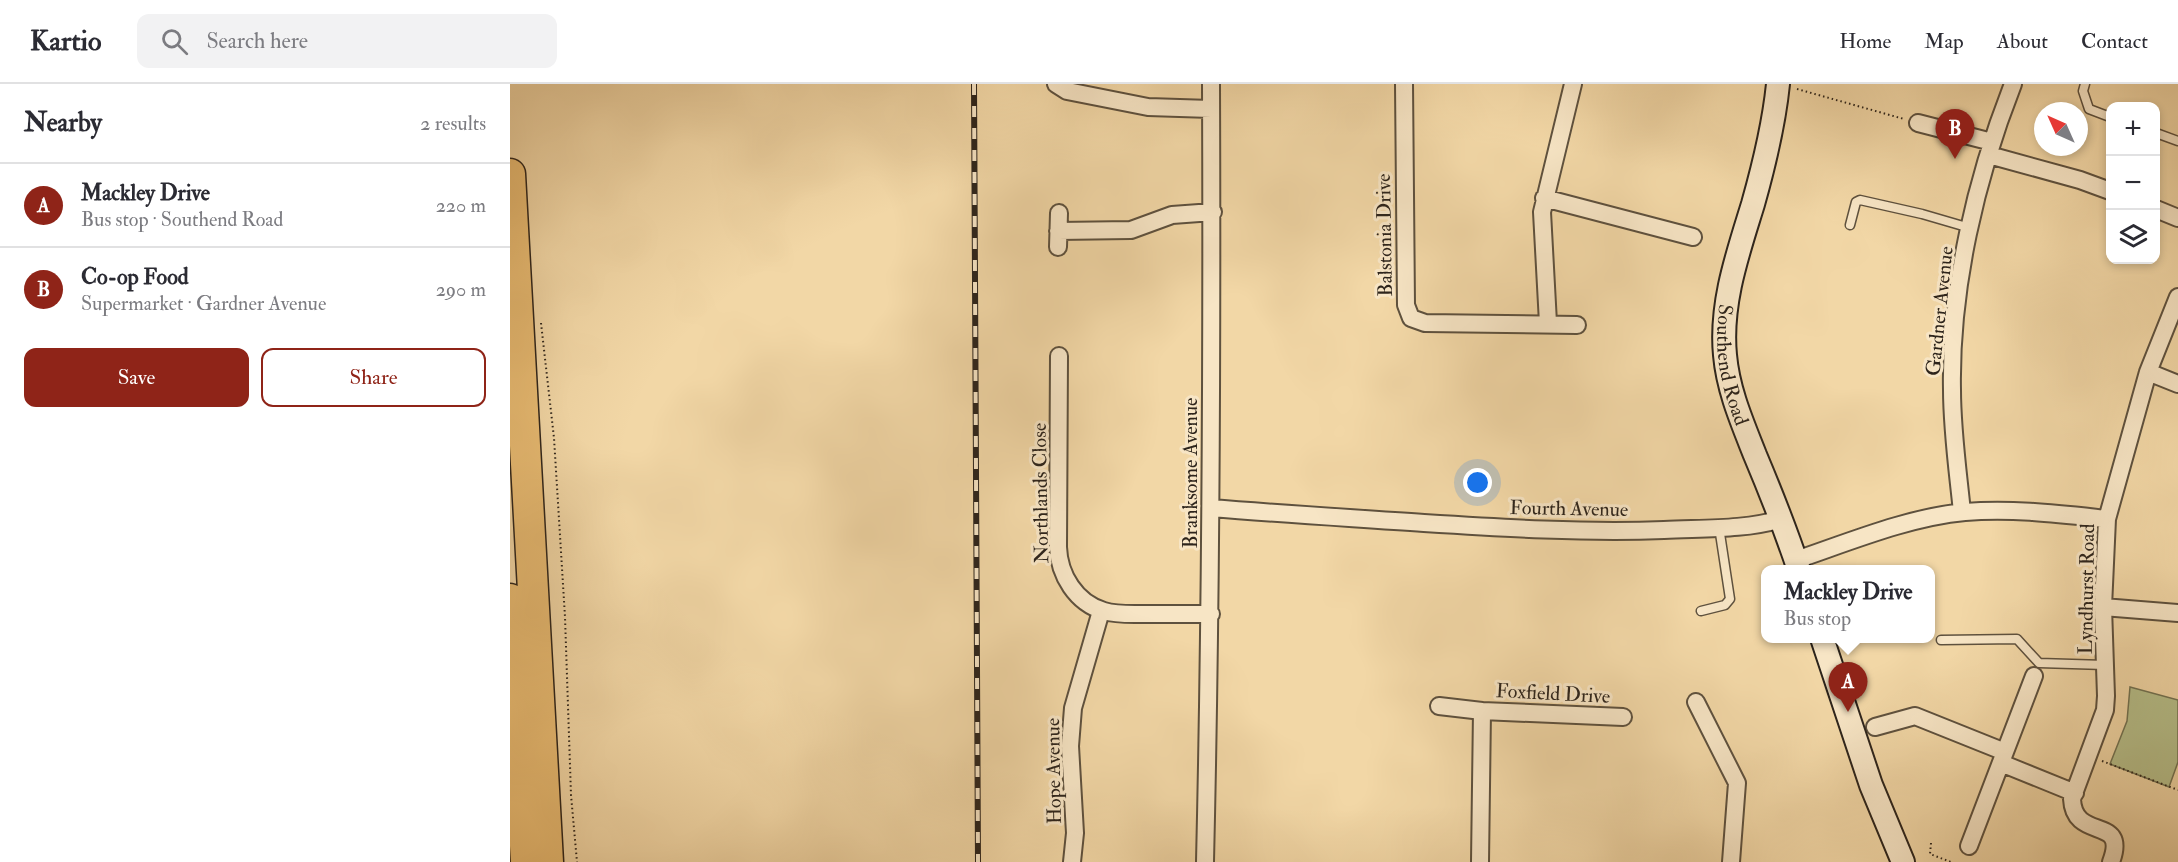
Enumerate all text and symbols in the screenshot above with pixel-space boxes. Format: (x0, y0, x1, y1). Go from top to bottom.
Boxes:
search box (137, 14, 557, 68)
text: Kartio (30, 24, 101, 59)
icon: search (158, 25, 191, 58)
text: Search here (206, 27, 308, 55)
text: Home (1839, 28, 1891, 55)
text: Map (1924, 28, 1964, 55)
text: About (1997, 28, 2048, 55)
text: Contact (2081, 28, 2148, 55)
north arrow (2034, 102, 2088, 156)
map controls (2106, 102, 2160, 264)
button: + (2106, 102, 2160, 156)
text: Nearby (24, 107, 102, 139)
pin: B (1936, 110, 1974, 159)
text: 2 results (420, 111, 486, 136)
button: − (2106, 156, 2160, 210)
street label: Balstonia Drive (1371, 173, 1398, 297)
text: Mackley Drive (81, 179, 210, 207)
text: A (37, 193, 50, 218)
text: 220 m (436, 193, 486, 218)
text: Bus stop · Southend Road (81, 207, 283, 232)
button: layers (2106, 210, 2160, 264)
street label: Gardner Avenue (1920, 245, 1959, 377)
text: Co-op Food (81, 263, 189, 291)
text: B (37, 277, 50, 302)
text: 290 m (436, 277, 486, 302)
text: Supermarket · Gardner Avenue (81, 291, 326, 316)
street label: Southend Road (1711, 303, 1754, 429)
button: Save (24, 348, 249, 407)
button: Share (261, 348, 486, 407)
street label: Branksome Avenue (1178, 398, 1203, 548)
street label: Northlands Close (1027, 423, 1054, 563)
your location (1463, 468, 1492, 497)
street label: Fourth Avenue (1509, 495, 1628, 522)
street label: Lyndhurst Road (2073, 523, 2100, 655)
popup (1761, 565, 1935, 643)
text: Mackley Drive (1783, 578, 1913, 606)
text: Bus stop (1783, 606, 1851, 631)
pin: A (1828, 662, 1868, 712)
street label: Foxfield Drive (1495, 678, 1611, 709)
street label: Hope Avenue (1040, 718, 1068, 824)

